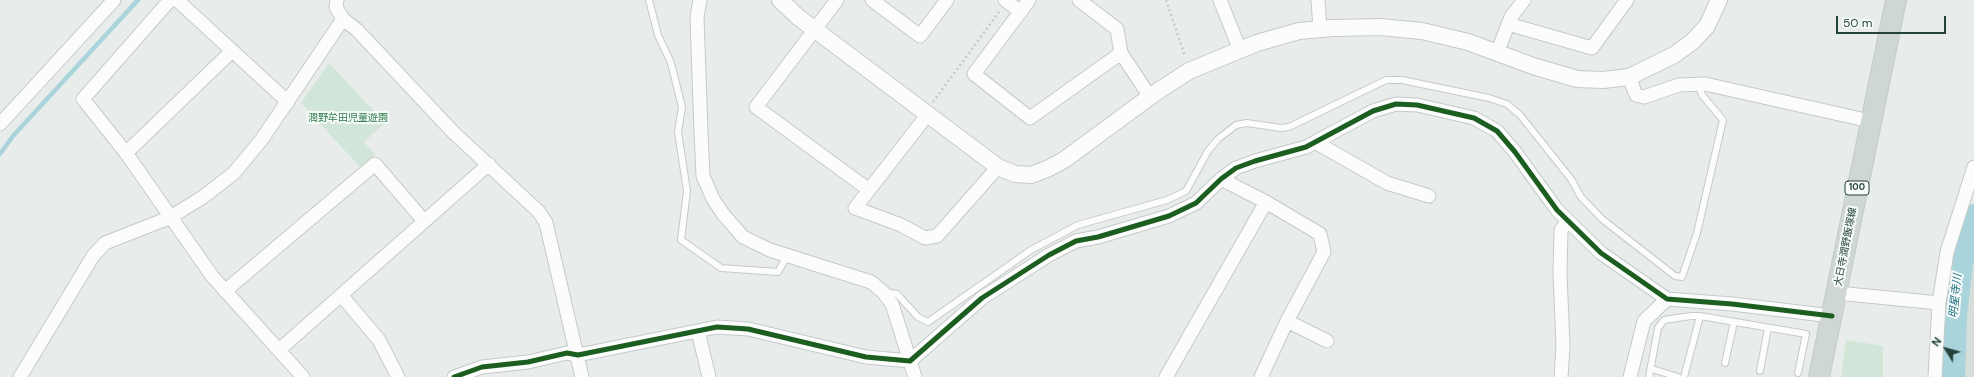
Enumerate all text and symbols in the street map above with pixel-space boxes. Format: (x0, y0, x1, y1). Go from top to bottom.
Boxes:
scale bar (1838, 8, 1948, 34)
text: 50 m (1843, 15, 1872, 31)
park label: 潤野牟田児童遊園 (308, 112, 388, 124)
road number: 100 (1845, 181, 1869, 195)
street label: 大日寺潤野飯塚線 (1832, 207, 1860, 287)
water label: 明星寺川 (1947, 273, 1965, 319)
north arrow (1926, 329, 1966, 369)
text: N (1928, 334, 1944, 349)

